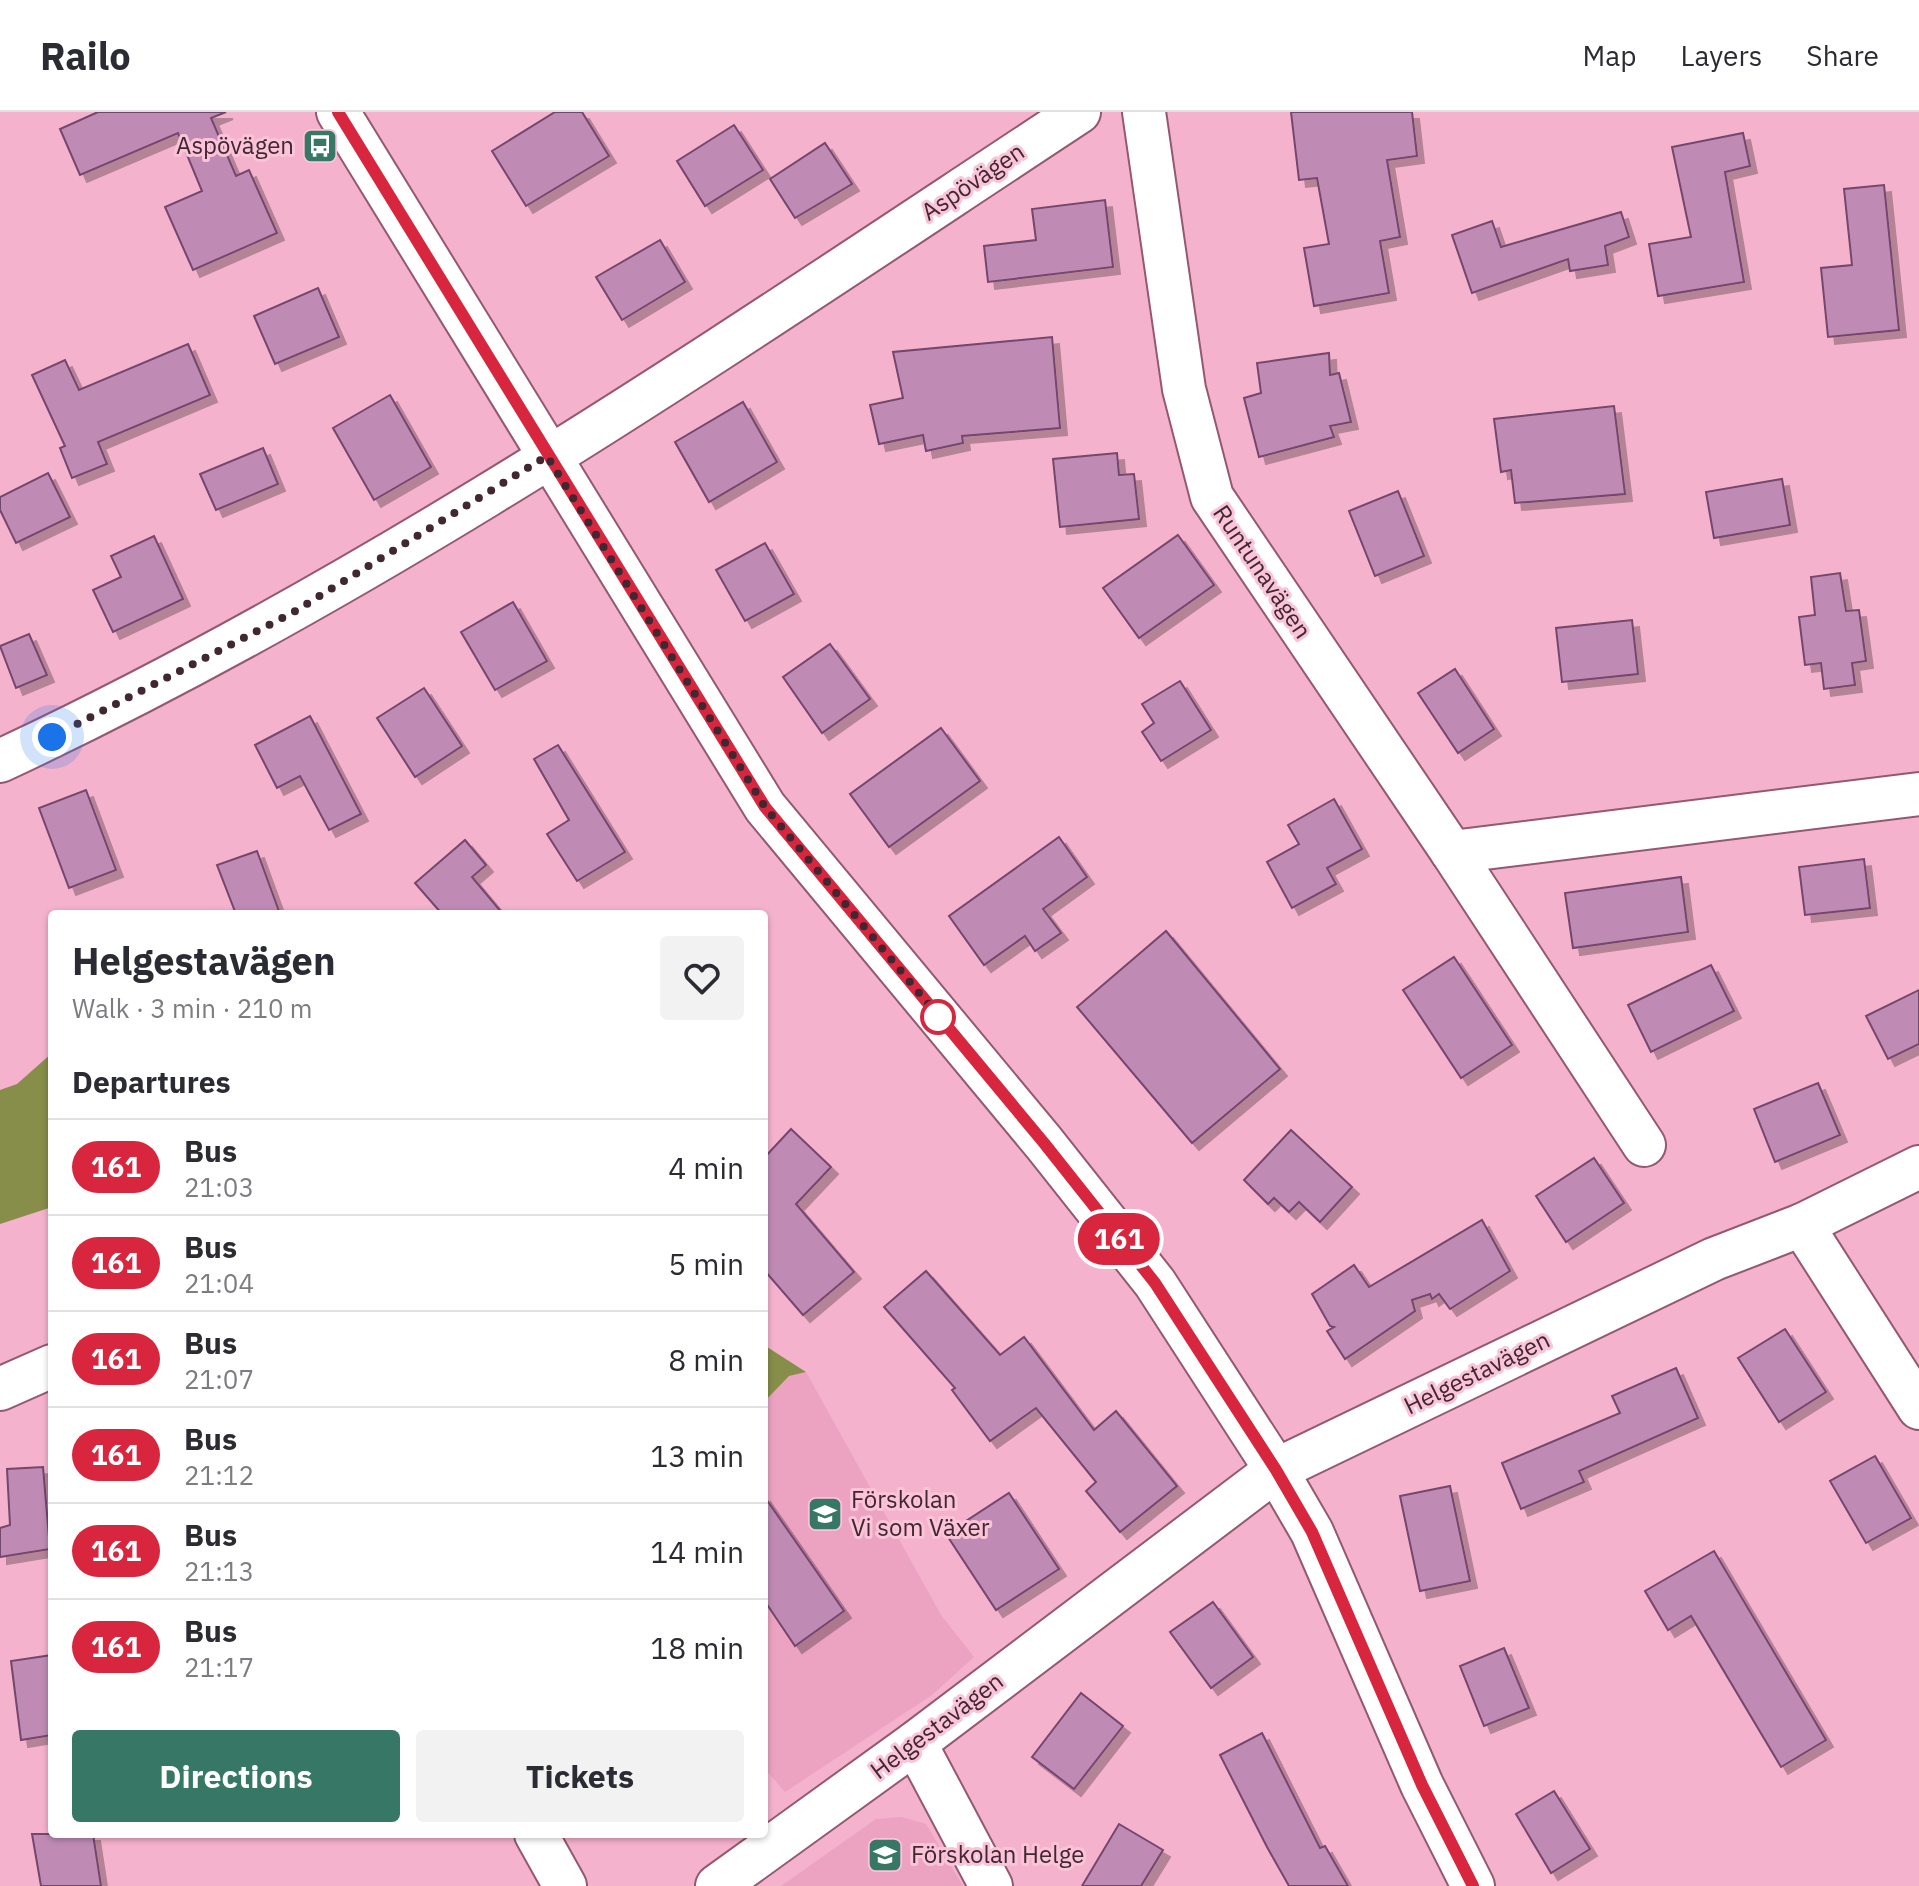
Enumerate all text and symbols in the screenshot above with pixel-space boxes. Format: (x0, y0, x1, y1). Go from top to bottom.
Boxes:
text: Railo (40, 31, 131, 80)
text: Map (1582, 37, 1636, 74)
text: Layers (1680, 37, 1762, 74)
text: Share (1806, 37, 1879, 74)
bus stop icon: Aspövägen (301, 127, 339, 165)
place label: Aspövägen (176, 129, 294, 161)
street label: Aspövägen (915, 135, 1030, 227)
street label: Runtunavägen (1206, 498, 1319, 645)
your location (32, 717, 72, 757)
text: Helgestavägen (72, 936, 336, 985)
button: heart (660, 936, 744, 1020)
text: Walk · 3 min · 210 m (72, 991, 312, 1025)
unlabelled marker (921, 1000, 955, 1034)
text: Departures (72, 1062, 231, 1101)
text: Bus (184, 1131, 237, 1170)
text: 161 (91, 1148, 141, 1185)
text: 4 min (668, 1148, 744, 1187)
text: 21:03 (184, 1170, 254, 1204)
line badge: 161 (1073, 1213, 1165, 1265)
text: 161 (1094, 1220, 1144, 1257)
text: Bus (184, 1227, 237, 1266)
text: 161 (91, 1244, 141, 1281)
text: 5 min (668, 1244, 744, 1283)
text: 21:04 (184, 1266, 254, 1300)
text: Bus (184, 1323, 237, 1362)
street label: Helgestavägen (1398, 1323, 1555, 1421)
text: 161 (91, 1340, 141, 1377)
text: 8 min (668, 1340, 744, 1379)
text: 21:07 (184, 1362, 254, 1396)
text: Bus (184, 1419, 237, 1458)
text: 161 (91, 1436, 141, 1473)
text: 13 min (650, 1436, 744, 1475)
text: 21:12 (184, 1458, 254, 1492)
place label: Förskolan Vi som Växer (851, 1483, 990, 1543)
school or university icon: Förskolan Vi som Växer (806, 1495, 844, 1533)
text: Bus (184, 1515, 237, 1554)
text: 161 (91, 1532, 141, 1569)
text: 14 min (650, 1532, 744, 1571)
text: 21:13 (184, 1554, 254, 1588)
text: Bus (184, 1611, 237, 1650)
text: 161 (91, 1628, 141, 1665)
text: 18 min (650, 1628, 744, 1667)
text: 21:17 (184, 1650, 254, 1684)
street label: Helgestavägen (863, 1665, 1009, 1786)
button: Directions (72, 1730, 400, 1822)
button: Tickets (416, 1730, 744, 1822)
school or university icon: Förskolan Helge (866, 1836, 904, 1874)
place label: Förskolan Helge (911, 1838, 1084, 1870)

